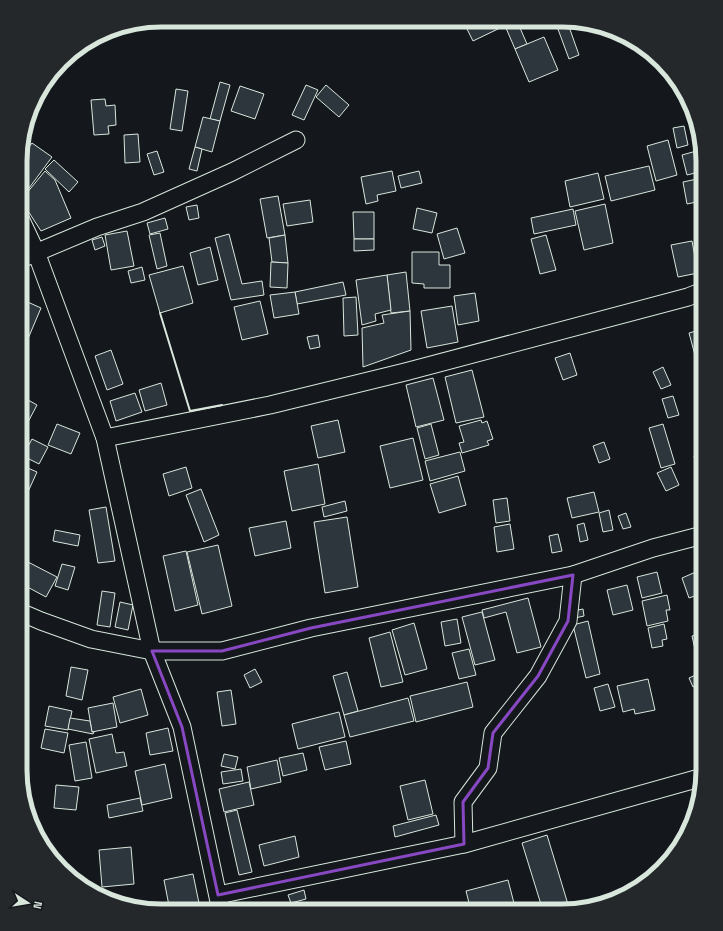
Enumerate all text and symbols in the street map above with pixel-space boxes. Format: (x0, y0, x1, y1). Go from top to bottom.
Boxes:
north arrow (8, 883, 48, 923)
text: N (30, 900, 45, 910)

